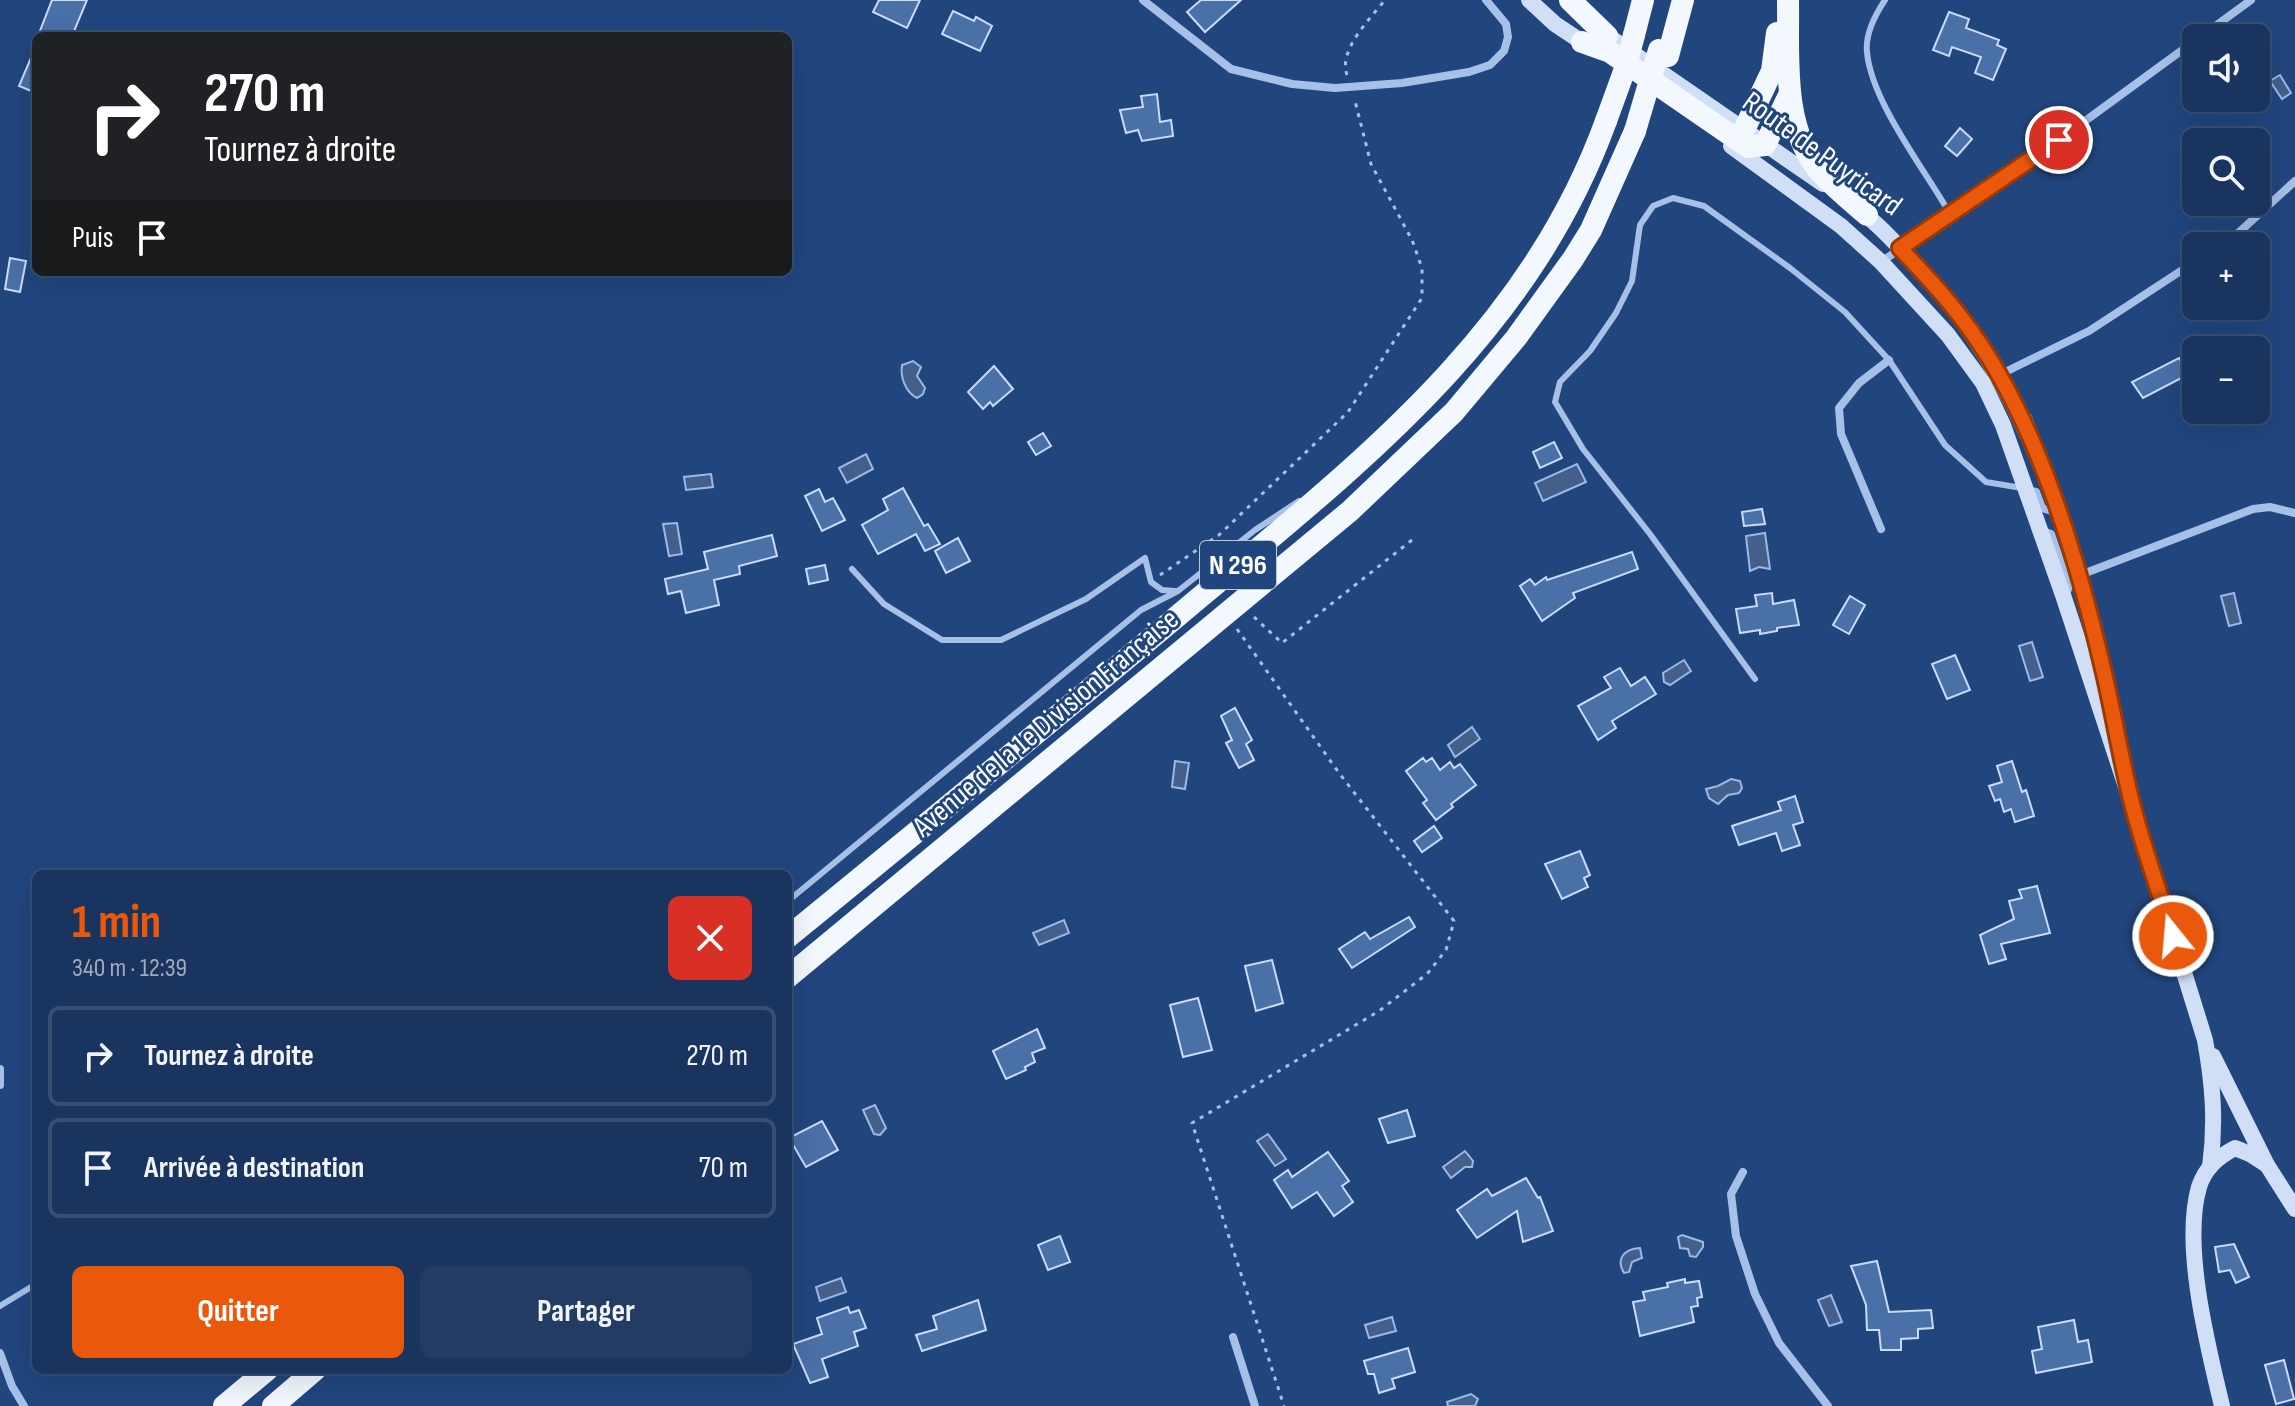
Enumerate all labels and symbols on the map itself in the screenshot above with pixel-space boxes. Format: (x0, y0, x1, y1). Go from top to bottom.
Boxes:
street label: Route de Puyricard (1735, 84, 1909, 224)
pin (2025, 106, 2093, 174)
road number: N 296 (1200, 541, 1276, 589)
street label: Avenue de la 1e Division Française (905, 601, 1186, 845)
position arrow (2131, 894, 2215, 978)

